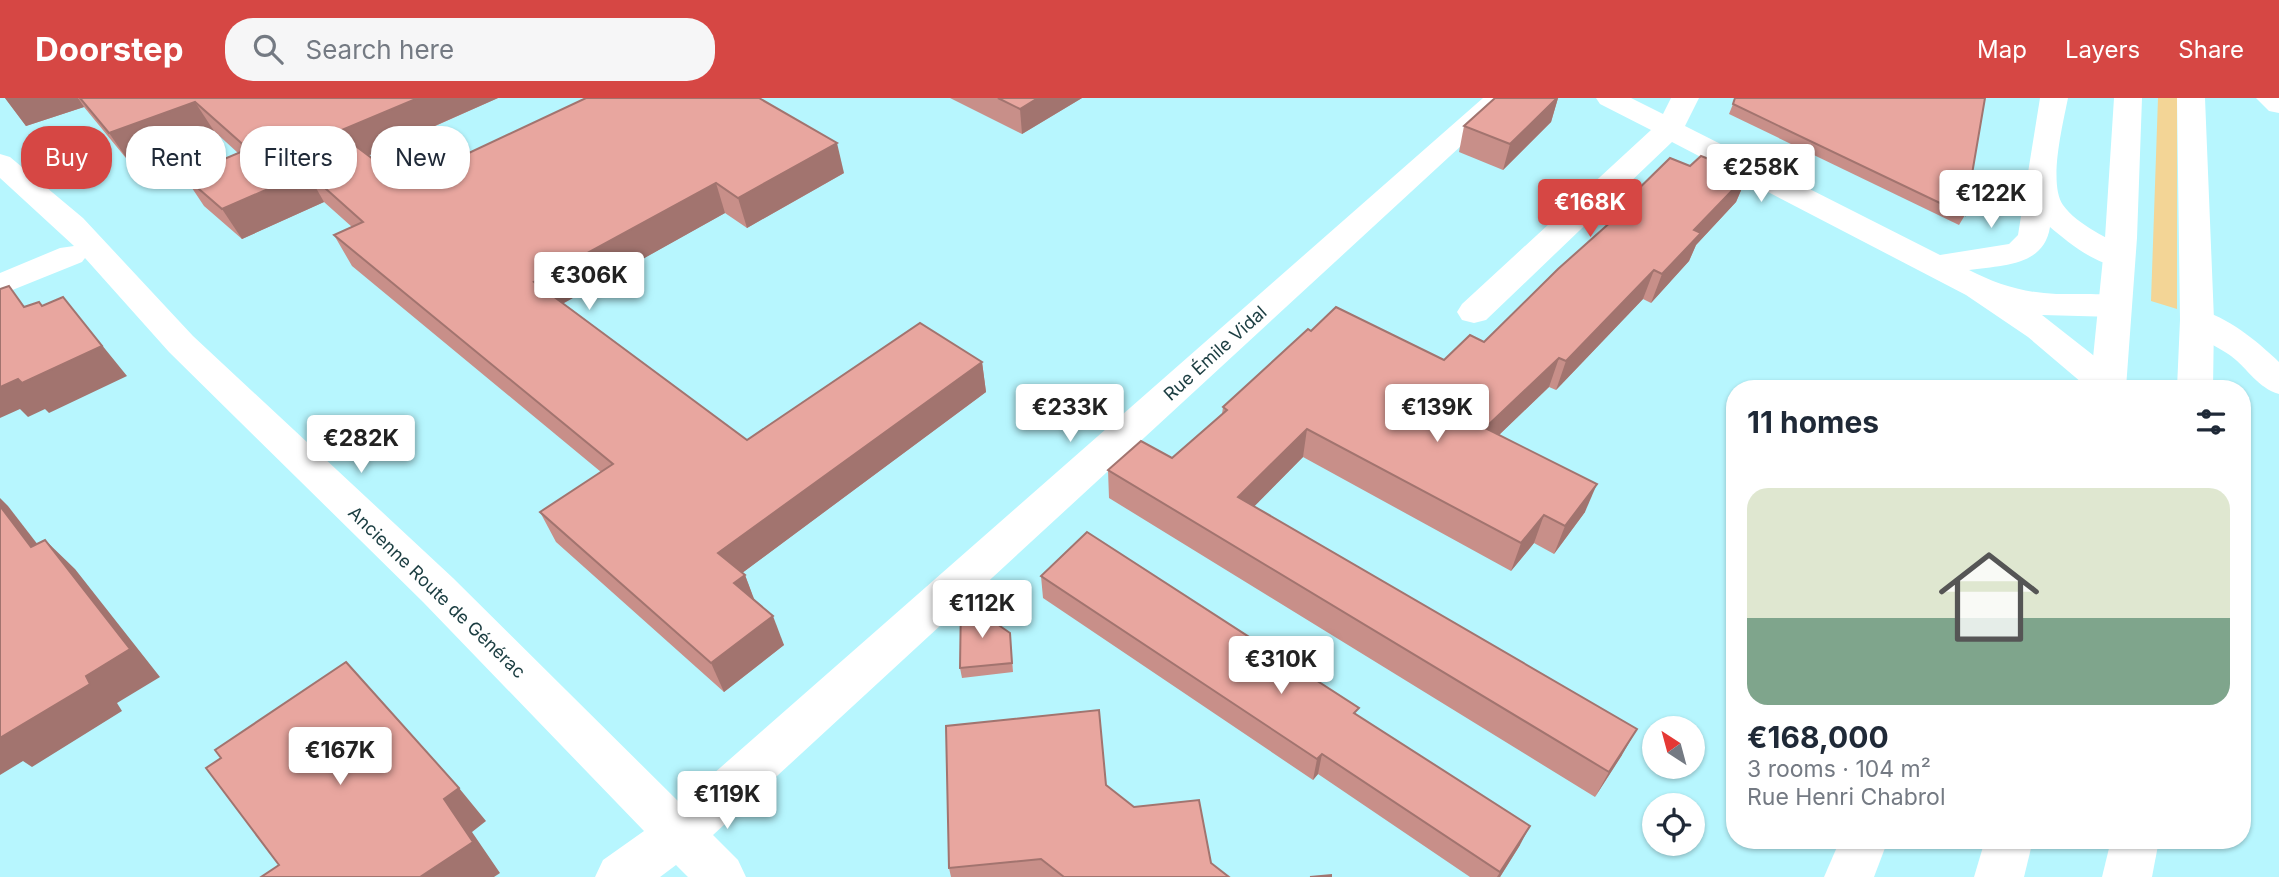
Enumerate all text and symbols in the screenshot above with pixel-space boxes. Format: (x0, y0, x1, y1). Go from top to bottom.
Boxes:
search box (225, 18, 715, 81)
text: Doorstep (35, 29, 183, 69)
icon: search (249, 30, 287, 68)
text: Search here (305, 34, 454, 65)
text: Map (1977, 35, 2027, 64)
text: Layers (2065, 35, 2140, 64)
text: Share (2178, 35, 2244, 64)
chip: Buy (21, 126, 112, 189)
chip: Rent (126, 126, 226, 189)
chip: Filters (240, 126, 357, 189)
chip: New (371, 126, 470, 189)
pin: €258K (1712, 144, 1810, 204)
text: €258K (1723, 153, 1799, 181)
pin: €122K (1942, 170, 2040, 230)
text: €122K (1955, 179, 2027, 207)
pin: €168K (1541, 180, 1639, 239)
text: €168K (1554, 188, 1626, 216)
pin: €306K (540, 252, 638, 312)
text: €306K (550, 261, 628, 289)
street label: Rue Émile Vidal (1159, 301, 1271, 405)
pin: €233K (1021, 384, 1119, 444)
pin: €139K (1388, 384, 1486, 444)
text: €233K (1032, 393, 1108, 421)
text: €139K (1401, 393, 1473, 421)
icon: filters (2192, 403, 2230, 441)
text: 11 homes (1747, 404, 1879, 440)
pin: €282K (312, 416, 410, 475)
text: €282K (323, 424, 399, 452)
street label: Ancienne Route de Générac (344, 502, 530, 682)
icon: home (1926, 534, 2052, 660)
pin: €112K (933, 580, 1031, 640)
text: €112K (949, 589, 1015, 617)
pin: €310K (1232, 636, 1330, 696)
text: €310K (1245, 645, 1317, 673)
north arrow (1642, 716, 1704, 779)
map controls (1642, 716, 1705, 856)
text: €168,000 (1747, 719, 1889, 755)
pin: €167K (291, 728, 389, 787)
text: €167K (305, 736, 375, 764)
text: 3 rooms · 104 m² (1747, 755, 1931, 783)
pin: €119K (678, 772, 776, 831)
text: €119K (693, 780, 761, 808)
text: Rue Henri Chabrol (1747, 783, 1945, 811)
button: locate (1642, 793, 1705, 856)

